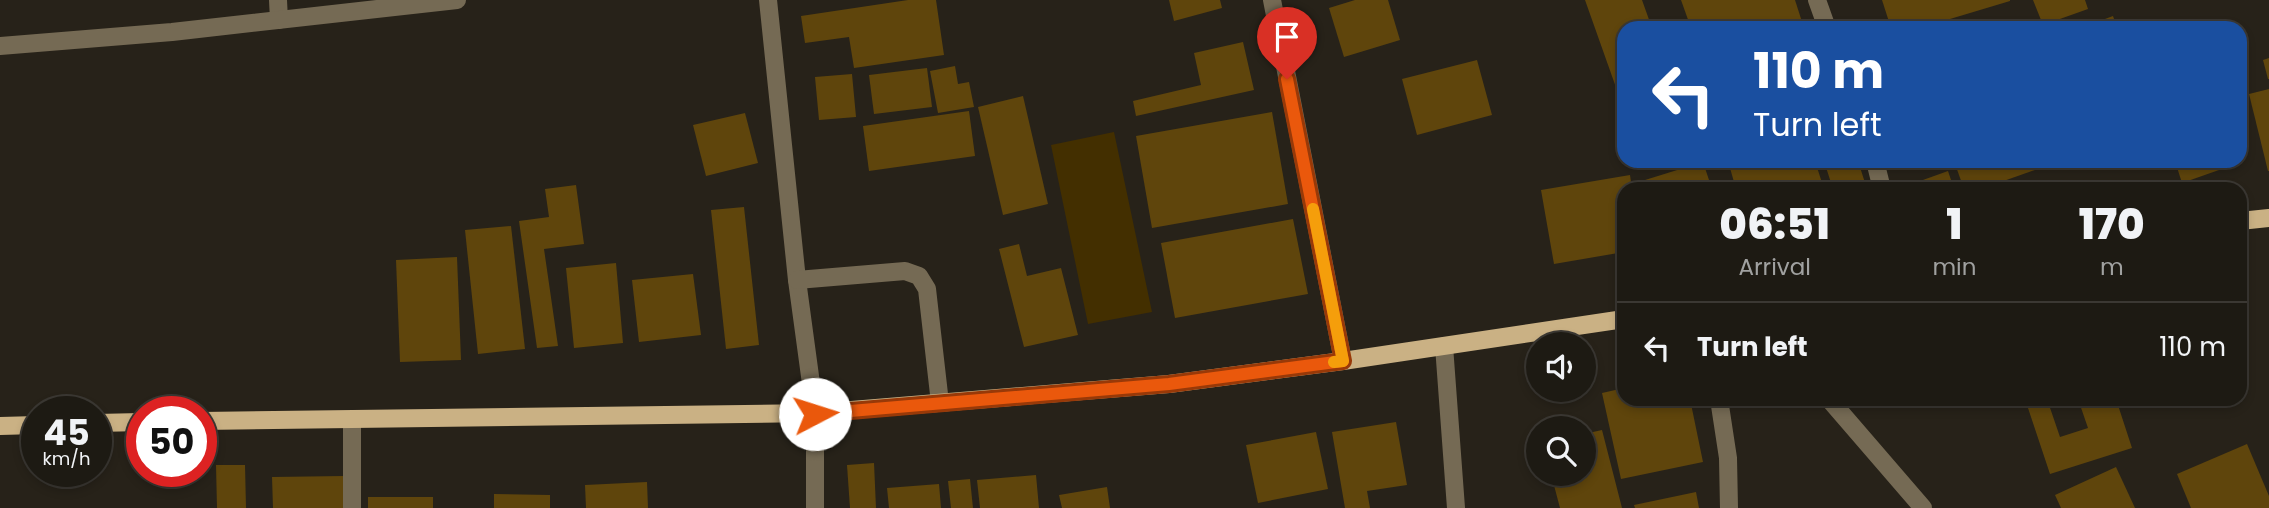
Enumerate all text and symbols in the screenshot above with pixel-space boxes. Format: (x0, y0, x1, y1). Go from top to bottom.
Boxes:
pin (1257, 7, 1317, 79)
icon: arrive (1268, 18, 1306, 56)
text: 110 m (1753, 37, 1884, 105)
icon: left (1638, 49, 1729, 140)
text: Turn left (1753, 102, 1882, 147)
text: 06:51 (1719, 195, 1830, 254)
text: 1 (1946, 195, 1963, 254)
text: 170 (2079, 195, 2145, 254)
text: Arrival (1738, 251, 1811, 283)
text: min (1932, 251, 1976, 283)
text: m (2100, 251, 2124, 283)
icon: left (1638, 329, 1676, 367)
text: Turn left (1697, 329, 1808, 365)
text: 110 m (2159, 329, 2226, 365)
map controls (1526, 332, 1596, 486)
button: sound (1526, 332, 1596, 402)
position arrow (778, 377, 852, 451)
speed limit sign: 50 (126, 396, 217, 487)
text: 45 (43, 408, 90, 457)
button: search (1526, 416, 1596, 486)
text: km/h (43, 446, 90, 471)

